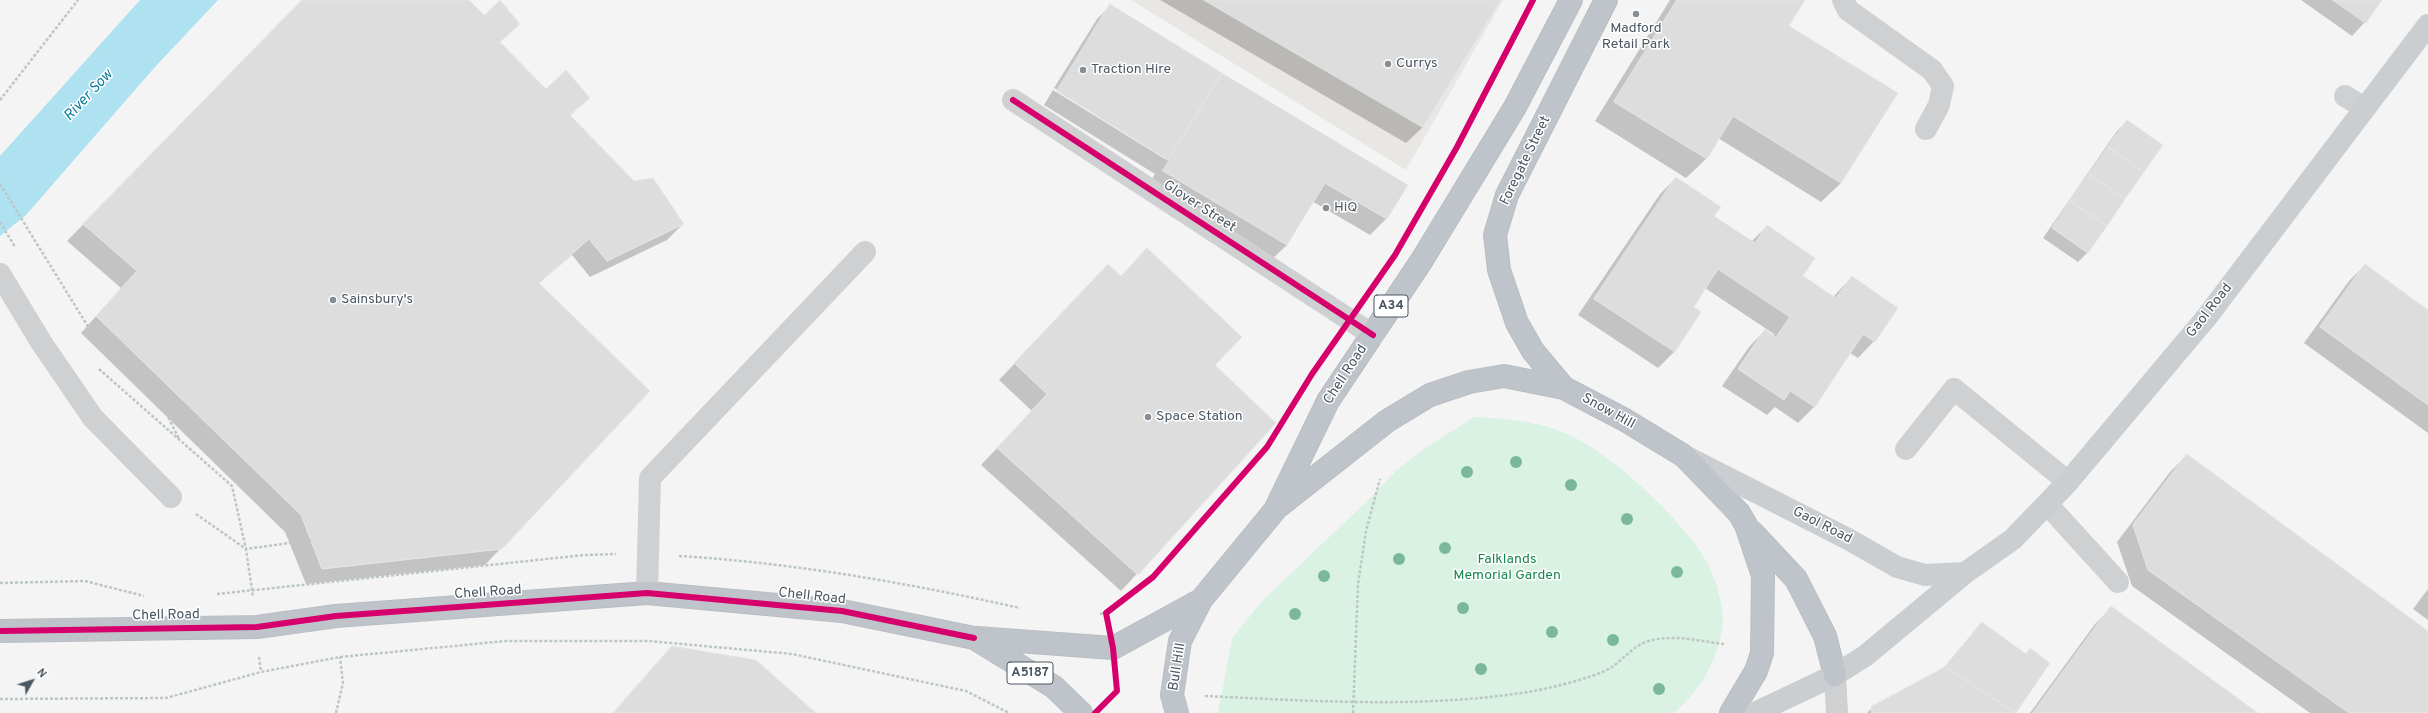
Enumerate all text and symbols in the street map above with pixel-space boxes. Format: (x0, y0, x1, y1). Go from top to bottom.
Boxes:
marker: Madford Retail Park (1631, 9, 1641, 19)
place label: Madford Retail Park (1602, 21, 1670, 54)
place label: Currys (1396, 56, 1438, 72)
marker: Currys (1383, 59, 1393, 69)
place label: Traction Hire (1091, 62, 1171, 78)
marker: Traction Hire (1078, 65, 1088, 75)
water label: River Sow (61, 66, 117, 126)
street label: Foregate Street (1497, 114, 1555, 208)
street label: Glover Street (1160, 177, 1238, 237)
place label: HiQ (1334, 200, 1358, 216)
marker: HiQ (1321, 203, 1331, 213)
street label: Gaol Road (2184, 280, 2236, 342)
place label: Sainsbury's (341, 292, 413, 308)
marker: Sainsbury's (328, 295, 338, 305)
road number: A34 (1374, 295, 1408, 317)
street label: Chell Road (1321, 342, 1371, 408)
street label: Snow Hill (1579, 391, 1637, 433)
place label: Space Station (1156, 409, 1243, 425)
marker: Space Station (1143, 412, 1153, 422)
street label: Gaol Road (1790, 504, 1854, 548)
park label: Falklands Memorial Garden (1453, 552, 1561, 584)
street label: Chell Road (454, 582, 522, 604)
street label: Chell Road (777, 585, 847, 609)
street label: Chell Road (132, 607, 200, 625)
street label: Bull Hill (1166, 642, 1190, 692)
north arrow (12, 661, 52, 701)
road number: A5187 (1007, 662, 1053, 684)
text: N (33, 666, 49, 681)

